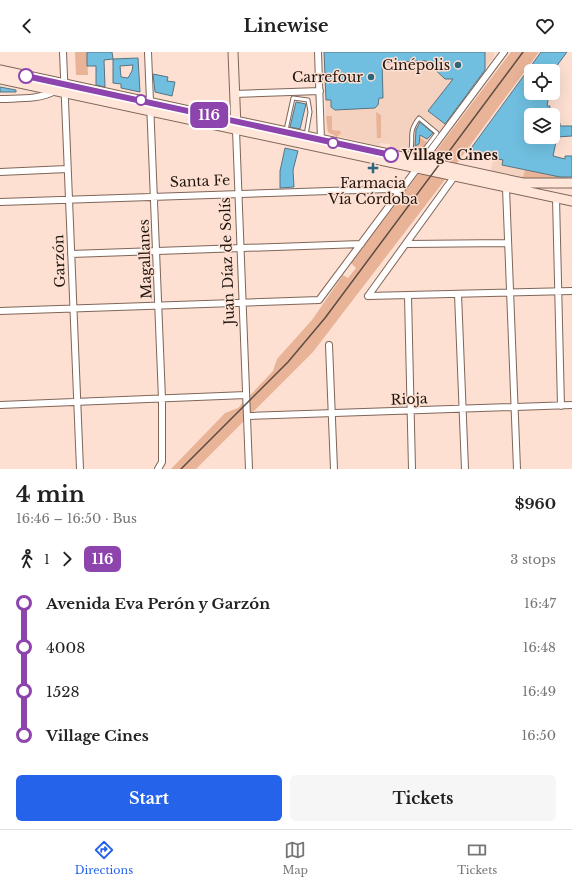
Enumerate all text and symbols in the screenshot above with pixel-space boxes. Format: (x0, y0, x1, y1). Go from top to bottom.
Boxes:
icon: back (16, 15, 38, 37)
text: Linewise (244, 15, 328, 37)
icon: heart (534, 15, 556, 37)
place label: Cinépolis (382, 56, 450, 74)
marker: Cinépolis (453, 60, 463, 70)
map controls (524, 64, 560, 144)
button: locate (524, 64, 560, 100)
unlabelled marker (18, 68, 34, 84)
place label: Carrefour (292, 68, 363, 86)
marker: Carrefour (366, 72, 376, 82)
unlabelled marker (135, 94, 147, 106)
line badge: 116 (186, 102, 232, 128)
text: 116 (198, 106, 220, 124)
button: layers (524, 108, 560, 144)
unlabelled marker (327, 137, 339, 149)
place label: Village Cines (401, 146, 498, 164)
marker: Village Cines (383, 147, 399, 163)
marker: Farmacia Vía Córdoba (368, 163, 378, 173)
street label: Santa Fe (170, 171, 230, 191)
place label: Farmacia Vía Córdoba (327, 174, 418, 208)
street label: Juan Díaz de Solís (216, 197, 238, 327)
street label: Magallanes (135, 219, 155, 299)
street label: Garzón (49, 234, 69, 288)
street label: Rioja (390, 389, 428, 409)
text: 4 min (16, 481, 85, 508)
text: $960 (515, 494, 556, 513)
text: 16:46 – 16:50 · Bus (16, 510, 137, 527)
icon: walk (16, 548, 38, 570)
icon: forward (56, 548, 78, 570)
text: 116 (92, 550, 113, 568)
text: 1 (44, 551, 50, 568)
text: 3 stops (510, 551, 556, 568)
text: Avenida Eva Perón y Garzón (46, 594, 270, 613)
text: 16:47 (524, 595, 556, 612)
text: 4008 (46, 638, 85, 657)
text: 16:48 (523, 639, 556, 656)
text: 1528 (46, 682, 80, 701)
text: 16:49 (522, 683, 556, 700)
text: Village Cines (46, 726, 149, 745)
text: 16:50 (521, 727, 556, 744)
button: Start (16, 775, 282, 821)
button: Tickets (290, 775, 556, 821)
tab: Directions (75, 839, 133, 877)
tab: Map (282, 839, 308, 877)
tab: Tickets (457, 839, 497, 877)

